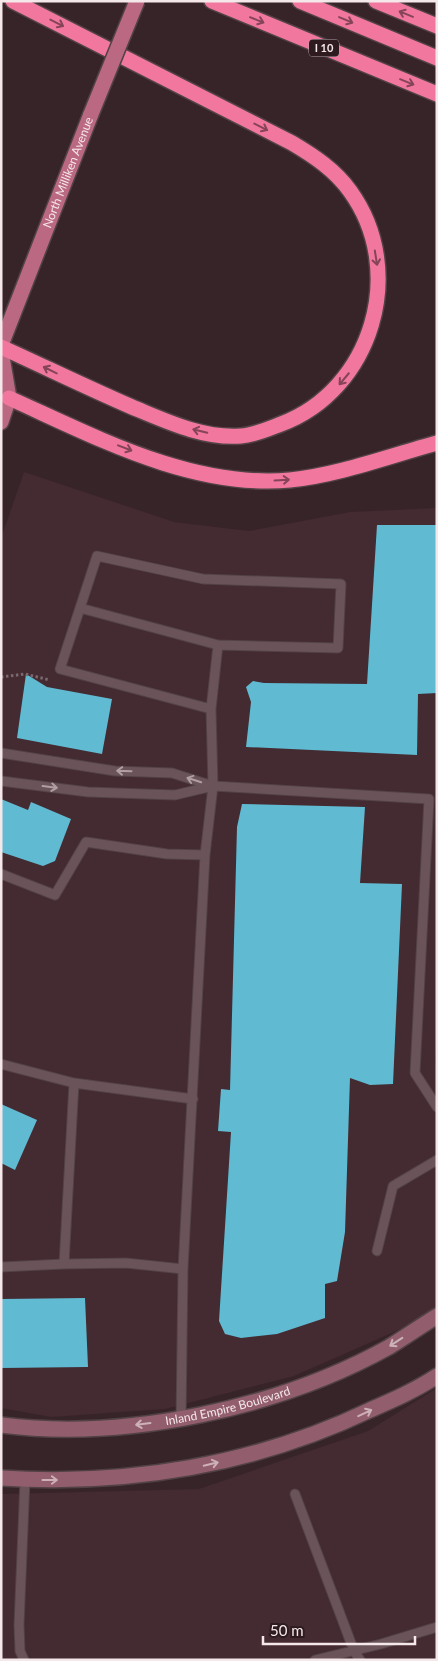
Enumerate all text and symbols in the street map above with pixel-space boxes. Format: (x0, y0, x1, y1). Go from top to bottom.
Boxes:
one-way arrow (399, 8, 414, 17)
one-way arrow (249, 15, 264, 25)
one-way arrow (337, 16, 353, 25)
one-way arrow (49, 19, 64, 28)
road number: I 10 (309, 40, 339, 56)
one-way arrow (399, 77, 414, 87)
street label: North Milliken Avenue (39, 115, 96, 230)
one-way arrow (253, 122, 268, 132)
one-way arrow (371, 250, 381, 266)
one-way arrow (43, 365, 58, 374)
one-way arrow (339, 372, 350, 385)
one-way arrow (193, 426, 209, 435)
one-way arrow (117, 444, 132, 453)
one-way arrow (274, 475, 290, 485)
one-way arrow (116, 767, 132, 776)
one-way arrow (187, 775, 203, 785)
one-way arrow (41, 782, 57, 792)
one-way arrow (389, 1337, 403, 1347)
street label: Inland Empire Boulevard (164, 1383, 292, 1428)
one-way arrow (357, 1407, 372, 1417)
one-way arrow (135, 1419, 151, 1429)
one-way arrow (203, 1459, 219, 1468)
one-way arrow (42, 1475, 58, 1485)
scale bar (263, 1614, 416, 1646)
text: 50 m (270, 1621, 304, 1639)

